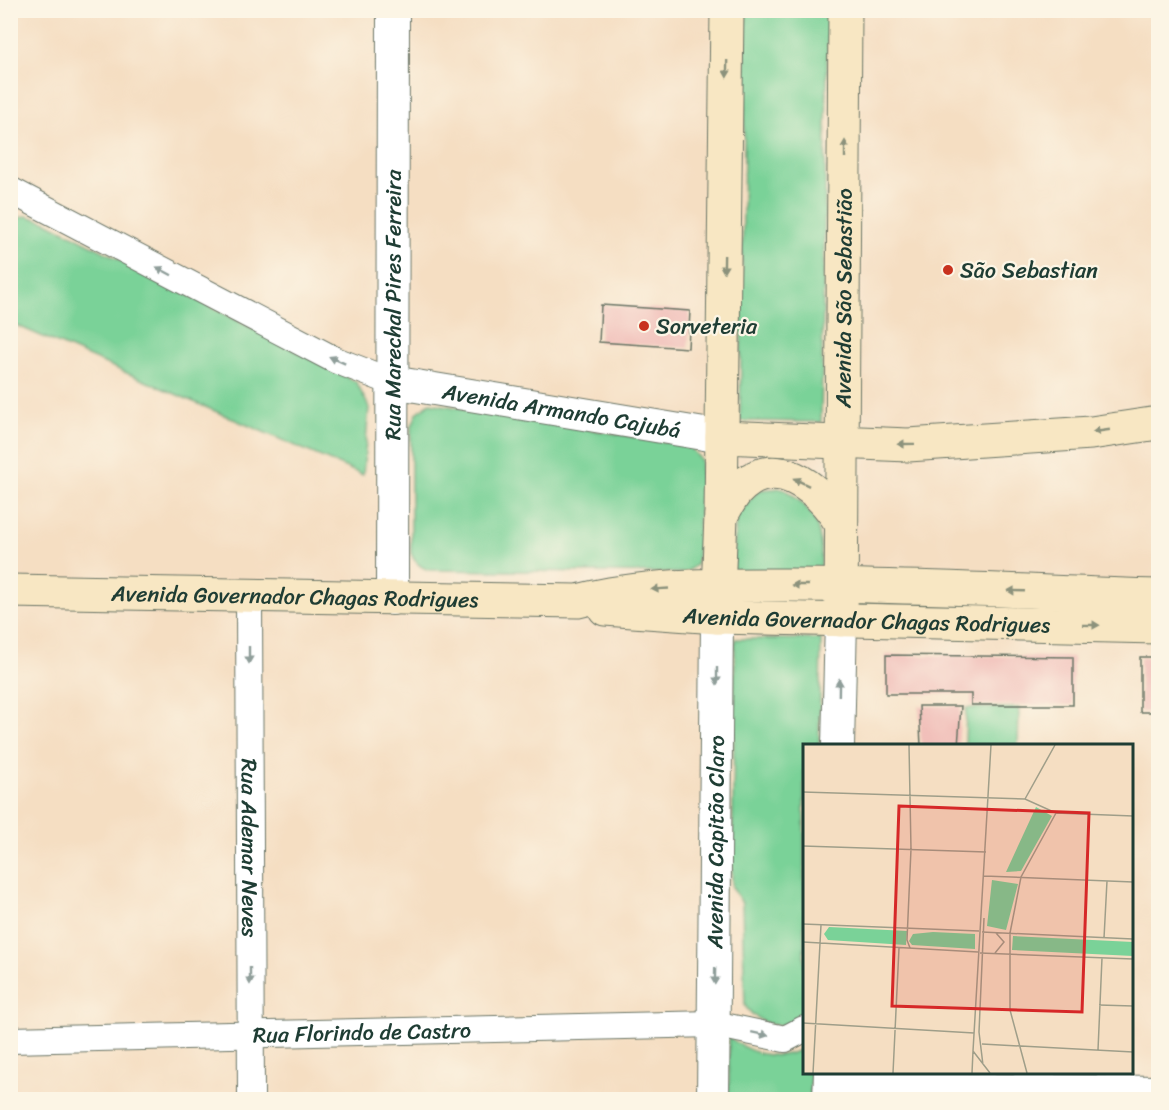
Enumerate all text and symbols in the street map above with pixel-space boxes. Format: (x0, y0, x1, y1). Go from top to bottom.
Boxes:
one-way arrow (722, 59, 731, 78)
one-way arrow (840, 139, 850, 158)
street label: Rua Marechal Pires Ferreira (373, 169, 413, 440)
street label: Avenida São Sebastião (823, 188, 864, 409)
place label: São Sebastian (960, 251, 1098, 290)
one-way arrow (720, 254, 729, 273)
marker: São Sebastian (941, 263, 955, 277)
one-way arrow (155, 266, 172, 276)
place label: Sorveteria (656, 307, 758, 346)
marker: Sorveteria (637, 319, 651, 333)
one-way arrow (329, 356, 346, 365)
street label: Avenida Armando Cajubá (439, 372, 684, 450)
one-way arrow (1091, 427, 1110, 436)
one-way arrow (897, 440, 916, 449)
one-way arrow (792, 477, 810, 487)
street label: Avenida Governador Chagas Rodrigues (110, 574, 479, 619)
one-way arrow (791, 580, 810, 590)
one-way arrow (651, 584, 670, 593)
one-way arrow (1007, 586, 1026, 596)
street label: Avenida Governador Chagas Rodrigues (681, 596, 1051, 645)
one-way arrow (1081, 621, 1100, 630)
one-way arrow (244, 645, 254, 664)
one-way arrow (712, 666, 722, 685)
one-way arrow (834, 678, 844, 697)
street label: Avenida Capitão Claro (695, 735, 736, 950)
inset map (803, 744, 1133, 1074)
street label: Rua Ademar Neves (230, 759, 269, 938)
one-way arrow (245, 966, 255, 985)
one-way arrow (710, 966, 720, 985)
street label: Rua Florindo de Castro (252, 1011, 471, 1054)
one-way arrow (751, 1029, 769, 1039)

